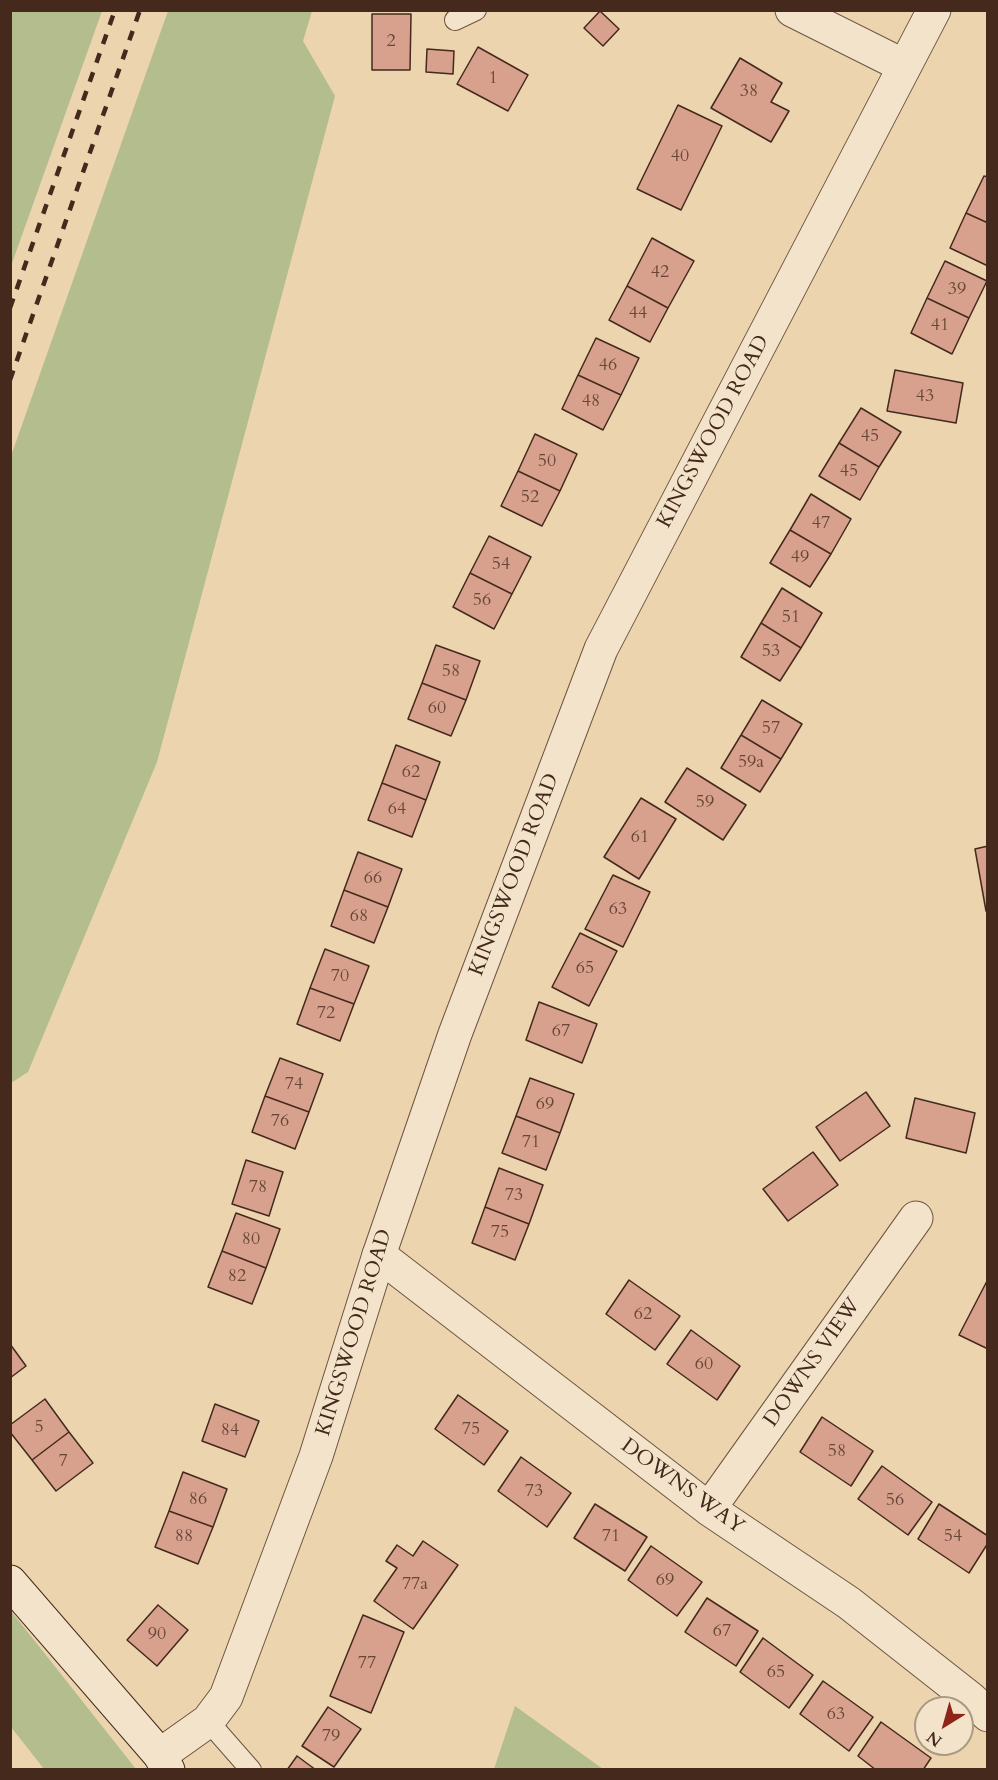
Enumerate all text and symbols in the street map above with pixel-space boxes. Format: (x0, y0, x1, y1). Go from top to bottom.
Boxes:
house number: 2 (386, 31, 396, 53)
house number: 1 (488, 68, 498, 90)
house number: 38 (740, 81, 758, 103)
house number: 40 (671, 146, 689, 168)
house number: 42 (651, 262, 669, 284)
house number: 39 (948, 279, 966, 301)
house number: 44 (629, 303, 647, 325)
house number: 41 (931, 315, 949, 337)
street label: KINGSWOOD ROAD (652, 331, 776, 533)
house number: 46 (599, 355, 617, 377)
house number: 43 (916, 386, 934, 408)
house number: 48 (582, 391, 600, 413)
house number: 45 (861, 426, 879, 448)
house number: 50 (538, 451, 556, 473)
house number: 45 (840, 461, 858, 483)
house number: 52 (521, 487, 539, 509)
house number: 47 (812, 513, 830, 535)
house number: 49 (791, 547, 809, 569)
house number: 54 (492, 554, 510, 576)
house number: 56 (473, 590, 491, 612)
house number: 51 (782, 607, 800, 629)
house number: 53 (762, 641, 780, 663)
house number: 58 (442, 661, 460, 683)
house number: 60 (428, 698, 446, 720)
house number: 57 (762, 718, 780, 740)
house number: 59a (738, 752, 764, 774)
house number: 62 (402, 762, 420, 784)
street label: KINGSWOOD ROAD (465, 770, 565, 980)
house number: 59 (696, 792, 714, 814)
house number: 64 (388, 799, 406, 821)
house number: 61 (631, 827, 649, 849)
house number: 66 (364, 868, 382, 890)
house number: 63 (609, 899, 627, 921)
house number: 68 (350, 906, 368, 928)
house number: 65 (576, 958, 594, 980)
house number: 70 (331, 966, 349, 988)
house number: 72 (317, 1003, 335, 1025)
house number: 67 (552, 1021, 570, 1043)
house number: 74 (285, 1074, 303, 1096)
house number: 69 (536, 1094, 554, 1116)
house number: 76 (271, 1111, 289, 1133)
house number: 71 (522, 1132, 540, 1154)
house number: 78 (249, 1177, 267, 1199)
house number: 73 (505, 1185, 523, 1207)
house number: 75 (491, 1222, 509, 1244)
street label: KINGSWOOD ROAD (312, 1227, 398, 1439)
house number: 80 (242, 1229, 260, 1251)
house number: 82 (228, 1266, 246, 1288)
street label: DOWNS VIEW (759, 1294, 867, 1432)
house number: 62 (634, 1304, 652, 1326)
house number: 60 (695, 1354, 713, 1376)
house number: 5 (34, 1417, 44, 1439)
house number: 75 (462, 1419, 480, 1441)
house number: 84 (221, 1420, 239, 1442)
street label: DOWNS WAY (615, 1434, 749, 1540)
house number: 58 (828, 1441, 846, 1463)
house number: 7 (58, 1451, 68, 1473)
house number: 73 (525, 1481, 543, 1503)
house number: 86 (189, 1489, 207, 1511)
house number: 56 (886, 1490, 904, 1512)
house number: 88 (175, 1526, 193, 1548)
house number: 71 (602, 1526, 620, 1548)
house number: 54 (944, 1526, 962, 1548)
house number: 69 (656, 1570, 674, 1592)
house number: 77a (402, 1574, 428, 1596)
house number: 67 (713, 1621, 731, 1643)
house number: 90 (148, 1624, 166, 1646)
house number: 77 (358, 1653, 376, 1675)
house number: 65 (767, 1662, 785, 1684)
north arrow (914, 1696, 974, 1756)
house number: 63 (827, 1704, 845, 1726)
house number: 79 (322, 1726, 340, 1748)
text: N (922, 1726, 947, 1752)

